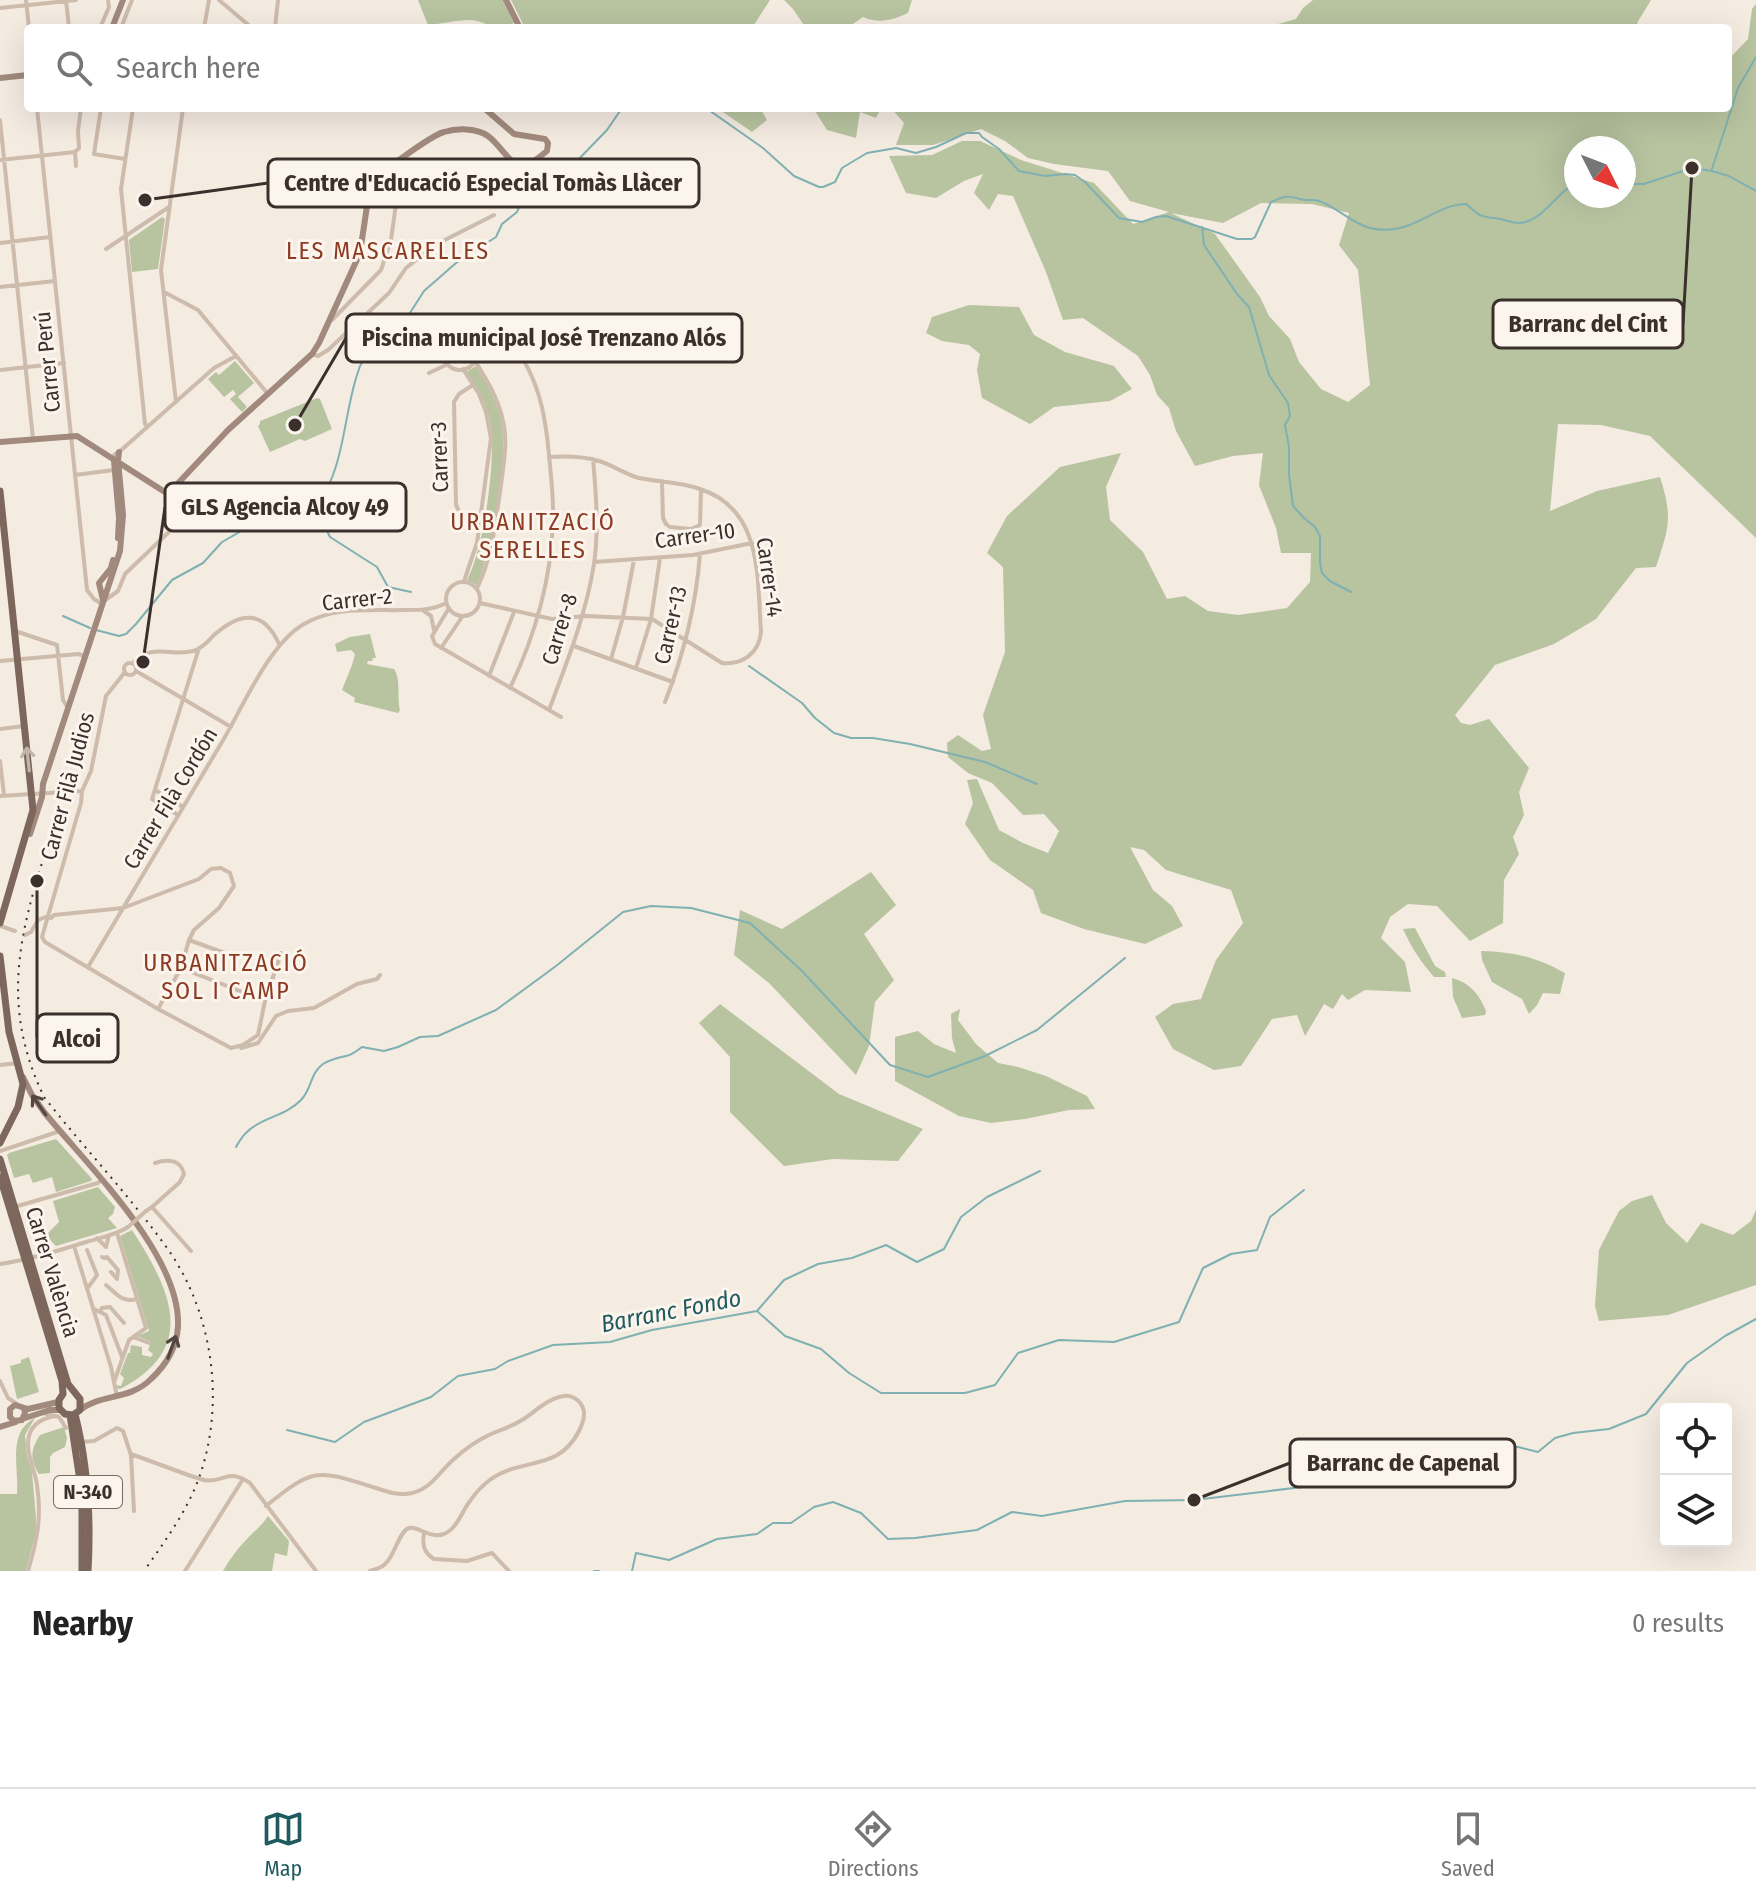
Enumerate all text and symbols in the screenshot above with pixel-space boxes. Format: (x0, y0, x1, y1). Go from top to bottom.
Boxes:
search box (24, 24, 1732, 112)
icon: search (52, 46, 96, 90)
text: Search here (116, 50, 261, 86)
north arrow (1564, 136, 1636, 208)
callout: Centre d'Educació Especial Tomàs Llàcer (268, 159, 699, 207)
text: Centre d'Educació Especial Tomàs Llàcer (284, 169, 682, 197)
district label: LES MASCARELLES (286, 237, 490, 265)
callout: Barranc del Cint (1493, 300, 1683, 348)
street label: Carrer Perú (29, 310, 66, 414)
text: Barranc del Cint (1509, 310, 1668, 338)
callout: Piscina municipal José Trenzano Alós (346, 314, 742, 362)
text: Piscina municipal José Trenzano Alós (362, 324, 727, 352)
street label: Carrer-3 (425, 421, 454, 493)
callout: GLS Agencia Alcoy 49 (165, 483, 406, 531)
text: GLS Agencia Alcoy 49 (181, 493, 389, 521)
district label: URBANITZACIÓ SERELLES (450, 508, 616, 564)
street label: Carrer-10 (653, 516, 737, 554)
street label: Carrer-14 (751, 536, 788, 619)
street label: Carrer-2 (320, 582, 394, 617)
street label: Carrer-13 (648, 583, 693, 667)
street label: Carrer-8 (536, 590, 583, 668)
street label: Carrer Filà Judios (35, 709, 100, 863)
street label: Carrer Filà Cordón (117, 722, 223, 874)
one-way arrow (21, 746, 36, 773)
district label: URBANITZACIÓ SOL I CAMP (143, 949, 309, 1005)
callout: Alcoi (37, 1014, 118, 1062)
text: Alcoi (52, 1025, 101, 1053)
one-way arrow (31, 1094, 47, 1116)
street label: Carrer València (20, 1204, 85, 1341)
water label: Barranc Fondo (598, 1284, 744, 1338)
one-way arrow (166, 1335, 180, 1360)
map controls (1660, 1403, 1732, 1547)
button: locate (1660, 1403, 1732, 1475)
callout: Barranc de Capenal (1290, 1439, 1515, 1487)
text: Barranc de Capenal (1307, 1449, 1500, 1477)
button: layers (1660, 1475, 1732, 1547)
road number: N-340 (54, 1476, 122, 1508)
text: Nearby (32, 1603, 133, 1644)
text: 0 results (1632, 1608, 1724, 1639)
tab: Map (261, 1807, 305, 1882)
tab: Directions (828, 1807, 919, 1882)
tab: Saved (1441, 1807, 1495, 1882)

